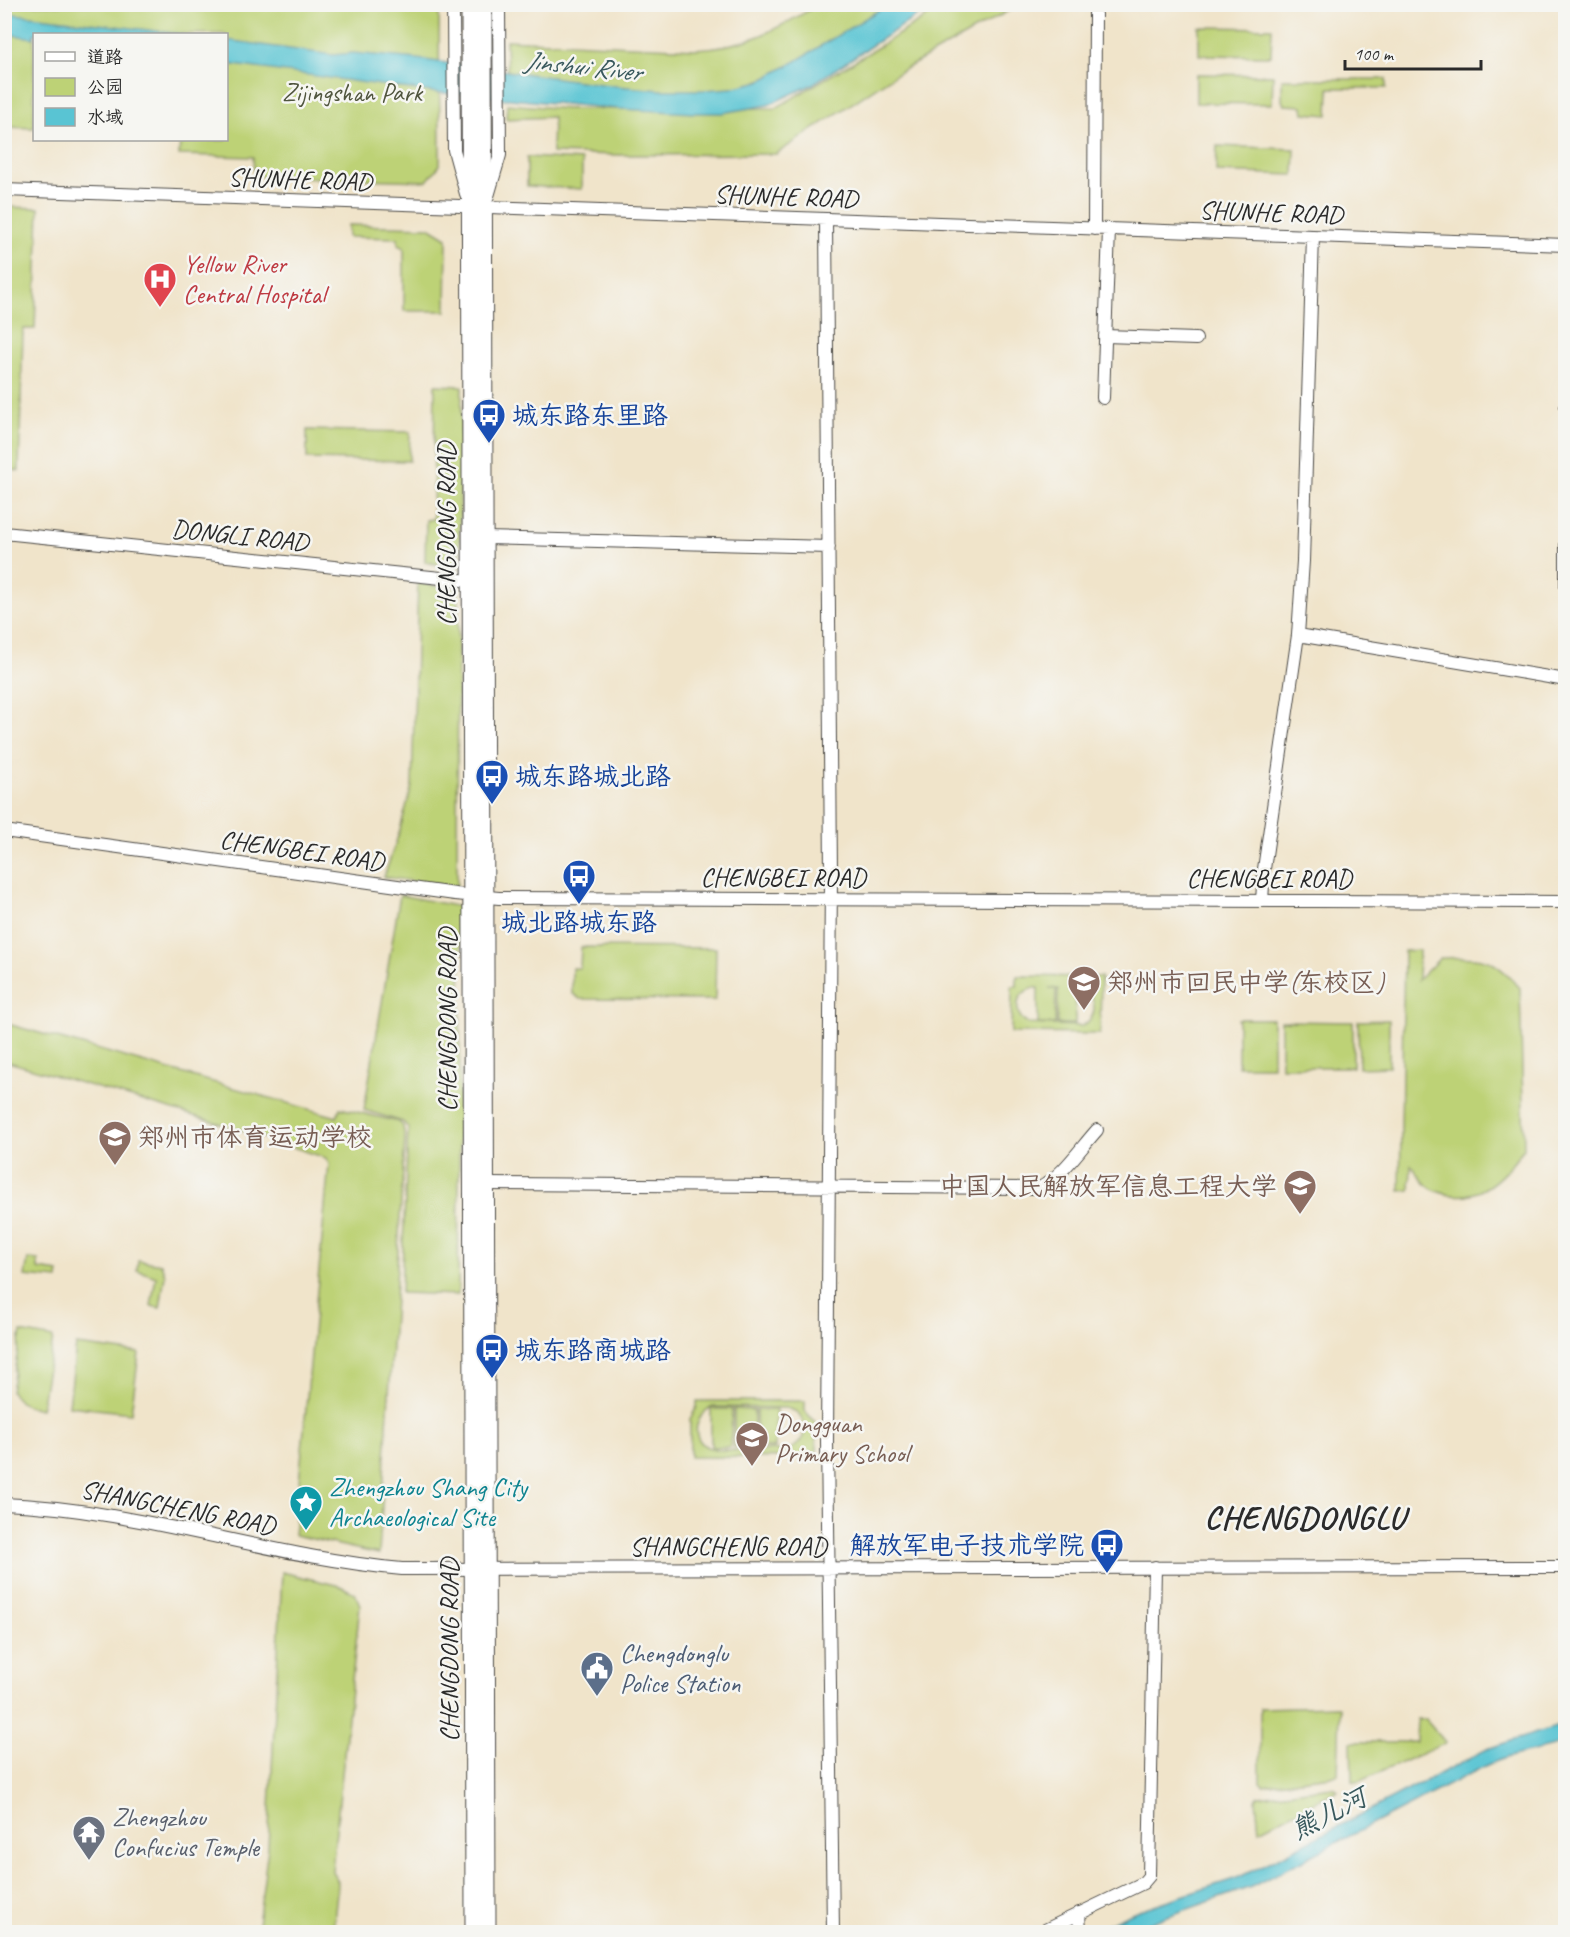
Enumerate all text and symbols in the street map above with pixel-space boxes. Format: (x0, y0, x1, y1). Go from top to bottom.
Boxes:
legend (33, 33, 228, 141)
scale bar (1345, 33, 1482, 71)
water label: Jinshui River (522, 43, 647, 89)
text: 100 m (1354, 43, 1395, 65)
text: 道路 (87, 46, 123, 68)
text: 公园 (87, 76, 123, 98)
park label: Zijingshan Park (282, 76, 424, 109)
text: 水域 (87, 106, 123, 128)
street label: SHUNHE ROAD (228, 161, 375, 199)
street label: SHUNHE ROAD (714, 178, 861, 216)
street label: SHUNHE ROAD (1199, 194, 1346, 232)
place label: Yellow River Central Hospital (183, 248, 330, 311)
hospital icon: Yellow River Central Hospital (142, 261, 178, 308)
bus stop icon: 城东路东里路 (471, 397, 507, 444)
place label: 城东路东里路 (512, 399, 668, 432)
street label: CHENGDONG ROAD (430, 439, 463, 626)
street label: DONGLI ROAD (170, 512, 313, 559)
bus stop icon: 城东路城北路 (474, 758, 510, 805)
place label: 城东路城北路 (515, 760, 671, 793)
street label: CHENGBEI ROAD (218, 823, 388, 879)
bus stop icon: 城北路城东路 (561, 858, 597, 905)
street label: CHENGBEI ROAD (701, 861, 867, 894)
street label: CHENGBEI ROAD (1187, 862, 1353, 895)
place label: 城北路城东路 (501, 906, 657, 939)
street label: CHENGDONG ROAD (431, 925, 464, 1112)
school or university icon: 郑州市回民中学(东校区) (1066, 964, 1102, 1011)
place label: 郑州市回民中学(东校区) (1107, 966, 1386, 999)
school or university icon: 郑州市体育运动学校 (97, 1119, 133, 1166)
place label: 郑州市体育运动学校 (138, 1121, 372, 1154)
school or university icon: 中国人民解放军信息工程大学 (1282, 1168, 1318, 1215)
place label: 中国人民解放军信息工程大学 (939, 1170, 1277, 1203)
bus stop icon: 城东路商城路 (474, 1332, 510, 1379)
place label: 城东路商城路 (515, 1334, 671, 1367)
place label: Dongguan Primary School (775, 1407, 913, 1470)
school or university icon: Dongguan Primary School (734, 1420, 770, 1467)
place label: Zhengzhou Shang City Archaeological Site (329, 1471, 529, 1534)
street label: SHANGCHENG ROAD (78, 1473, 280, 1543)
place icon: Zhengzhou Shang City Archaeological Site (288, 1484, 324, 1531)
district label: CHENGDONGLU (1204, 1497, 1411, 1538)
bus stop icon: 解放军电子技术学院 (1089, 1527, 1125, 1574)
place label: 解放军电子技术学院 (850, 1529, 1084, 1562)
street label: SHANGCHENG ROAD (630, 1530, 828, 1563)
street label: CHENGDONG ROAD (433, 1555, 466, 1742)
place label: Chengdonglu Police Station (620, 1637, 741, 1700)
public building icon: Chengdonglu Police Station (579, 1650, 615, 1697)
water label: 熊儿河 (1285, 1778, 1376, 1847)
place label: Zhengzhou Confucius Temple (112, 1801, 261, 1864)
temple icon: Zhengzhou Confucius Temple (71, 1814, 107, 1861)

